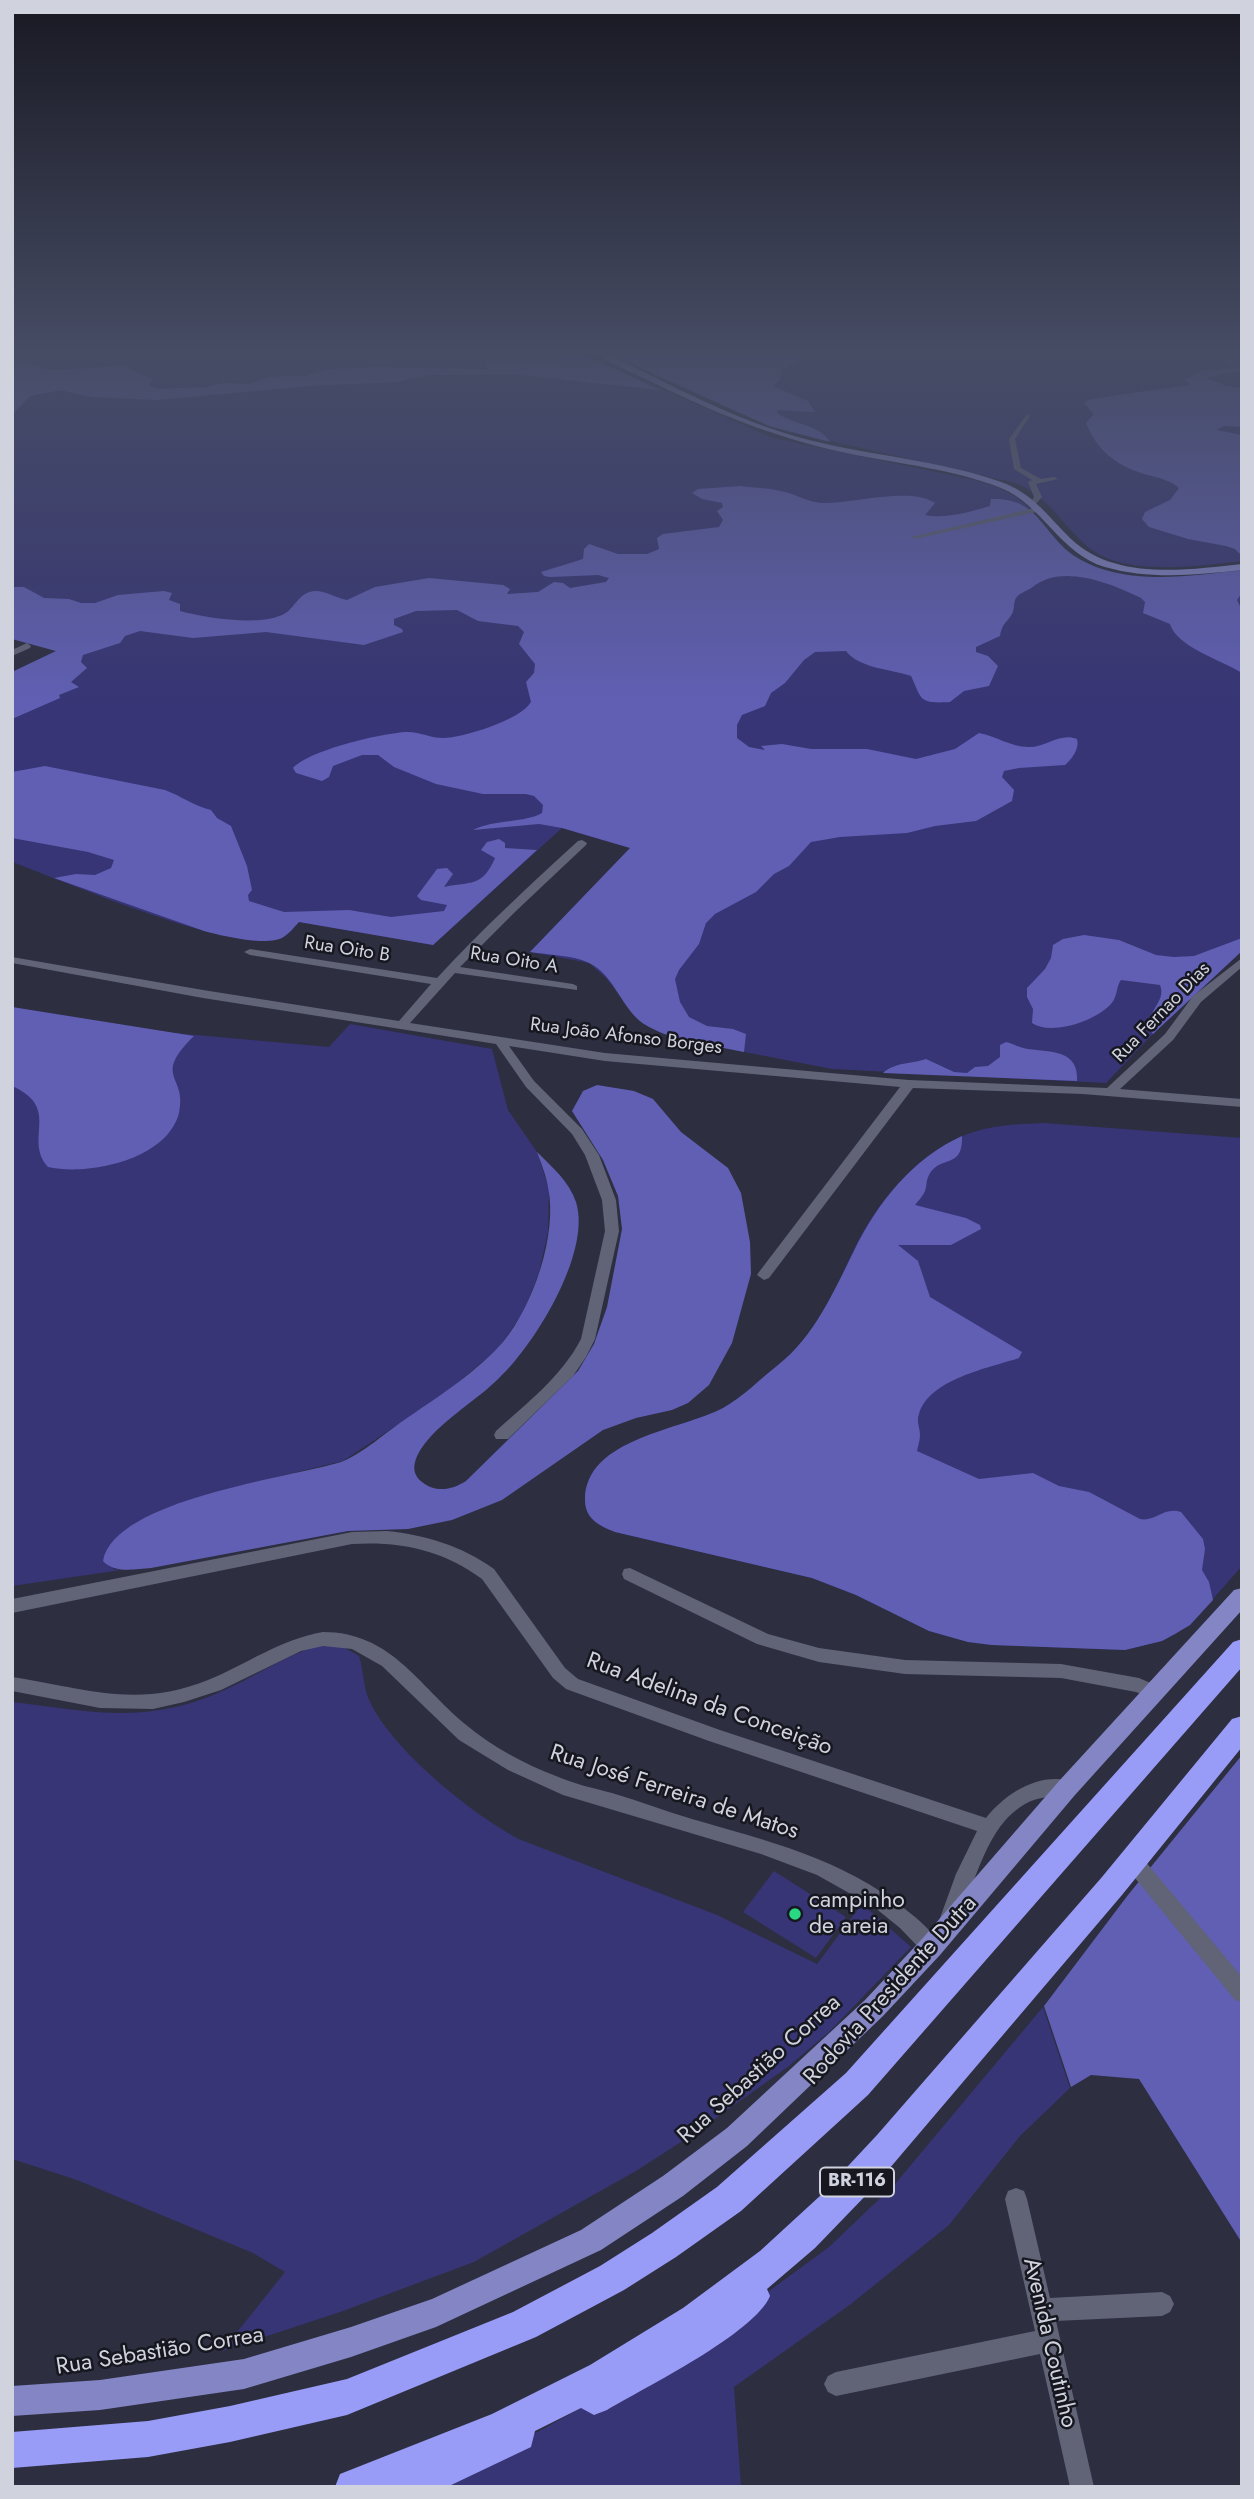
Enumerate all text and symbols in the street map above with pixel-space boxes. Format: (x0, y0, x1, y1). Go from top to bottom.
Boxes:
street label: Rua Oito B (302, 932, 392, 968)
street label: Rua Oito A (468, 943, 560, 979)
street label: Rua Fernao Dias (1108, 958, 1216, 1068)
street label: Rua João Afonso Borges (529, 1014, 723, 1060)
street label: Rua Adelina da Conceição (582, 1648, 836, 1762)
street label: Rua José Ferreira de Matos (546, 1740, 802, 1846)
place label: campinho de areia (809, 1887, 905, 1941)
street label: Rodovia Presidente Dutra (799, 1891, 983, 2091)
marker: campinho de areia (787, 1906, 803, 1922)
street label: Rua Sebastião Correa (673, 1990, 847, 2150)
road number: BR-116 (820, 2168, 894, 2196)
street label: Avenida Coutinho (1016, 2255, 1082, 2431)
street label: Rua Sebastião Correa (54, 2322, 266, 2382)

